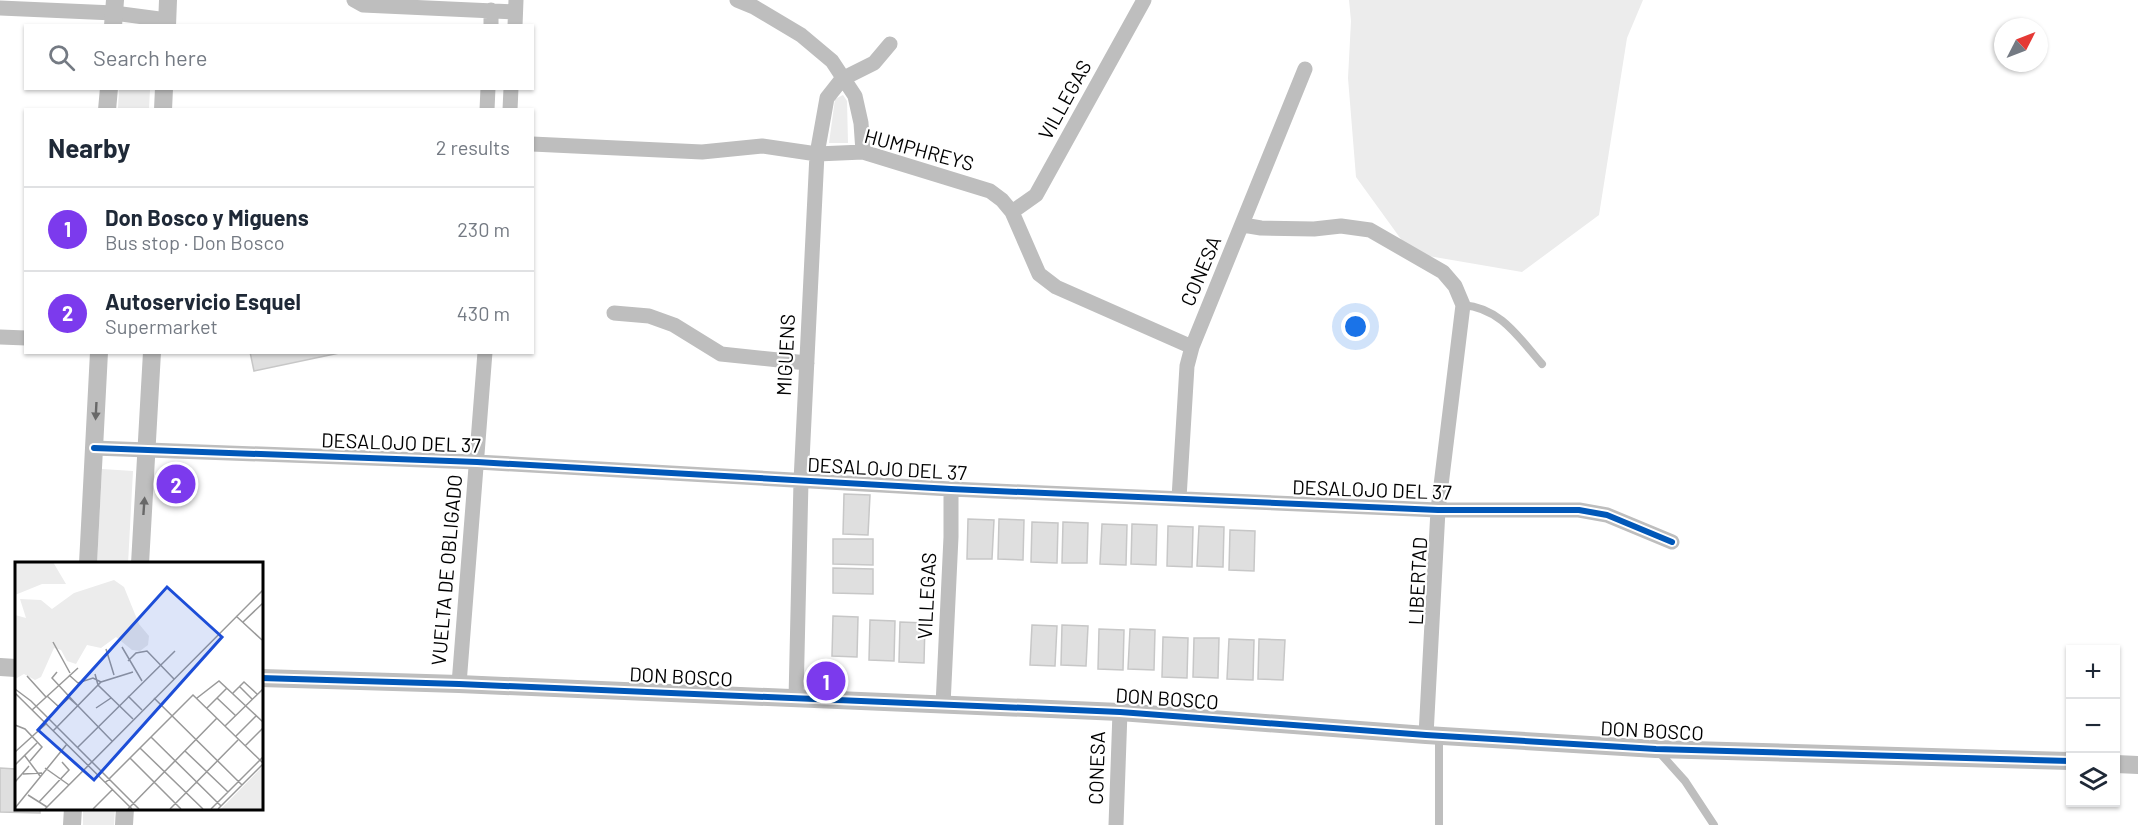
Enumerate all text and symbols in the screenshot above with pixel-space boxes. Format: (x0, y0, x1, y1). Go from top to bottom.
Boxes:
north arrow (1994, 18, 2048, 72)
search box (24, 24, 534, 90)
icon: search (45, 41, 78, 74)
text: Search here (93, 44, 207, 70)
street label: VILLEGAS (1033, 56, 1096, 143)
street label: HUMPHREYS (862, 123, 977, 175)
text: Nearby (48, 132, 130, 163)
text: 2 results (436, 135, 510, 159)
text: Don Bosco y Miguens (105, 204, 309, 230)
text: 1 (64, 217, 71, 241)
text: 230 m (457, 217, 510, 241)
text: Bus stop · Don Bosco (105, 230, 285, 254)
street label: CONESA (1175, 232, 1226, 309)
text: Autoservicio Esquel (105, 288, 301, 314)
text: 2 (62, 301, 73, 325)
text: 430 m (457, 301, 510, 325)
your location (1341, 312, 1370, 341)
street label: MIGUENS (771, 313, 799, 397)
text: Supermarket (105, 314, 218, 338)
one-way arrow (92, 401, 101, 420)
street label: DESALOJO DEL 37 (321, 427, 482, 457)
street label: DESALOJO DEL 37 (807, 452, 968, 484)
pin: 2 (156, 462, 195, 506)
street label: VUELTA DE OBLIGADO (426, 473, 466, 667)
street label: DESALOJO DEL 37 (1292, 474, 1453, 504)
one-way arrow (139, 496, 149, 515)
street label: LIBERTAD (1403, 536, 1431, 626)
street label: VILLEGAS (912, 552, 940, 640)
inset map (15, 562, 262, 810)
map controls (2066, 645, 2120, 807)
button: + (2066, 645, 2120, 699)
pin: 1 (806, 658, 846, 704)
street label: DON BOSCO (629, 661, 733, 691)
street label: DON BOSCO (1115, 682, 1220, 714)
button: − (2066, 699, 2120, 753)
street label: DON BOSCO (1600, 715, 1704, 745)
street label: CONESA (1083, 731, 1109, 805)
button: layers (2066, 753, 2120, 807)

